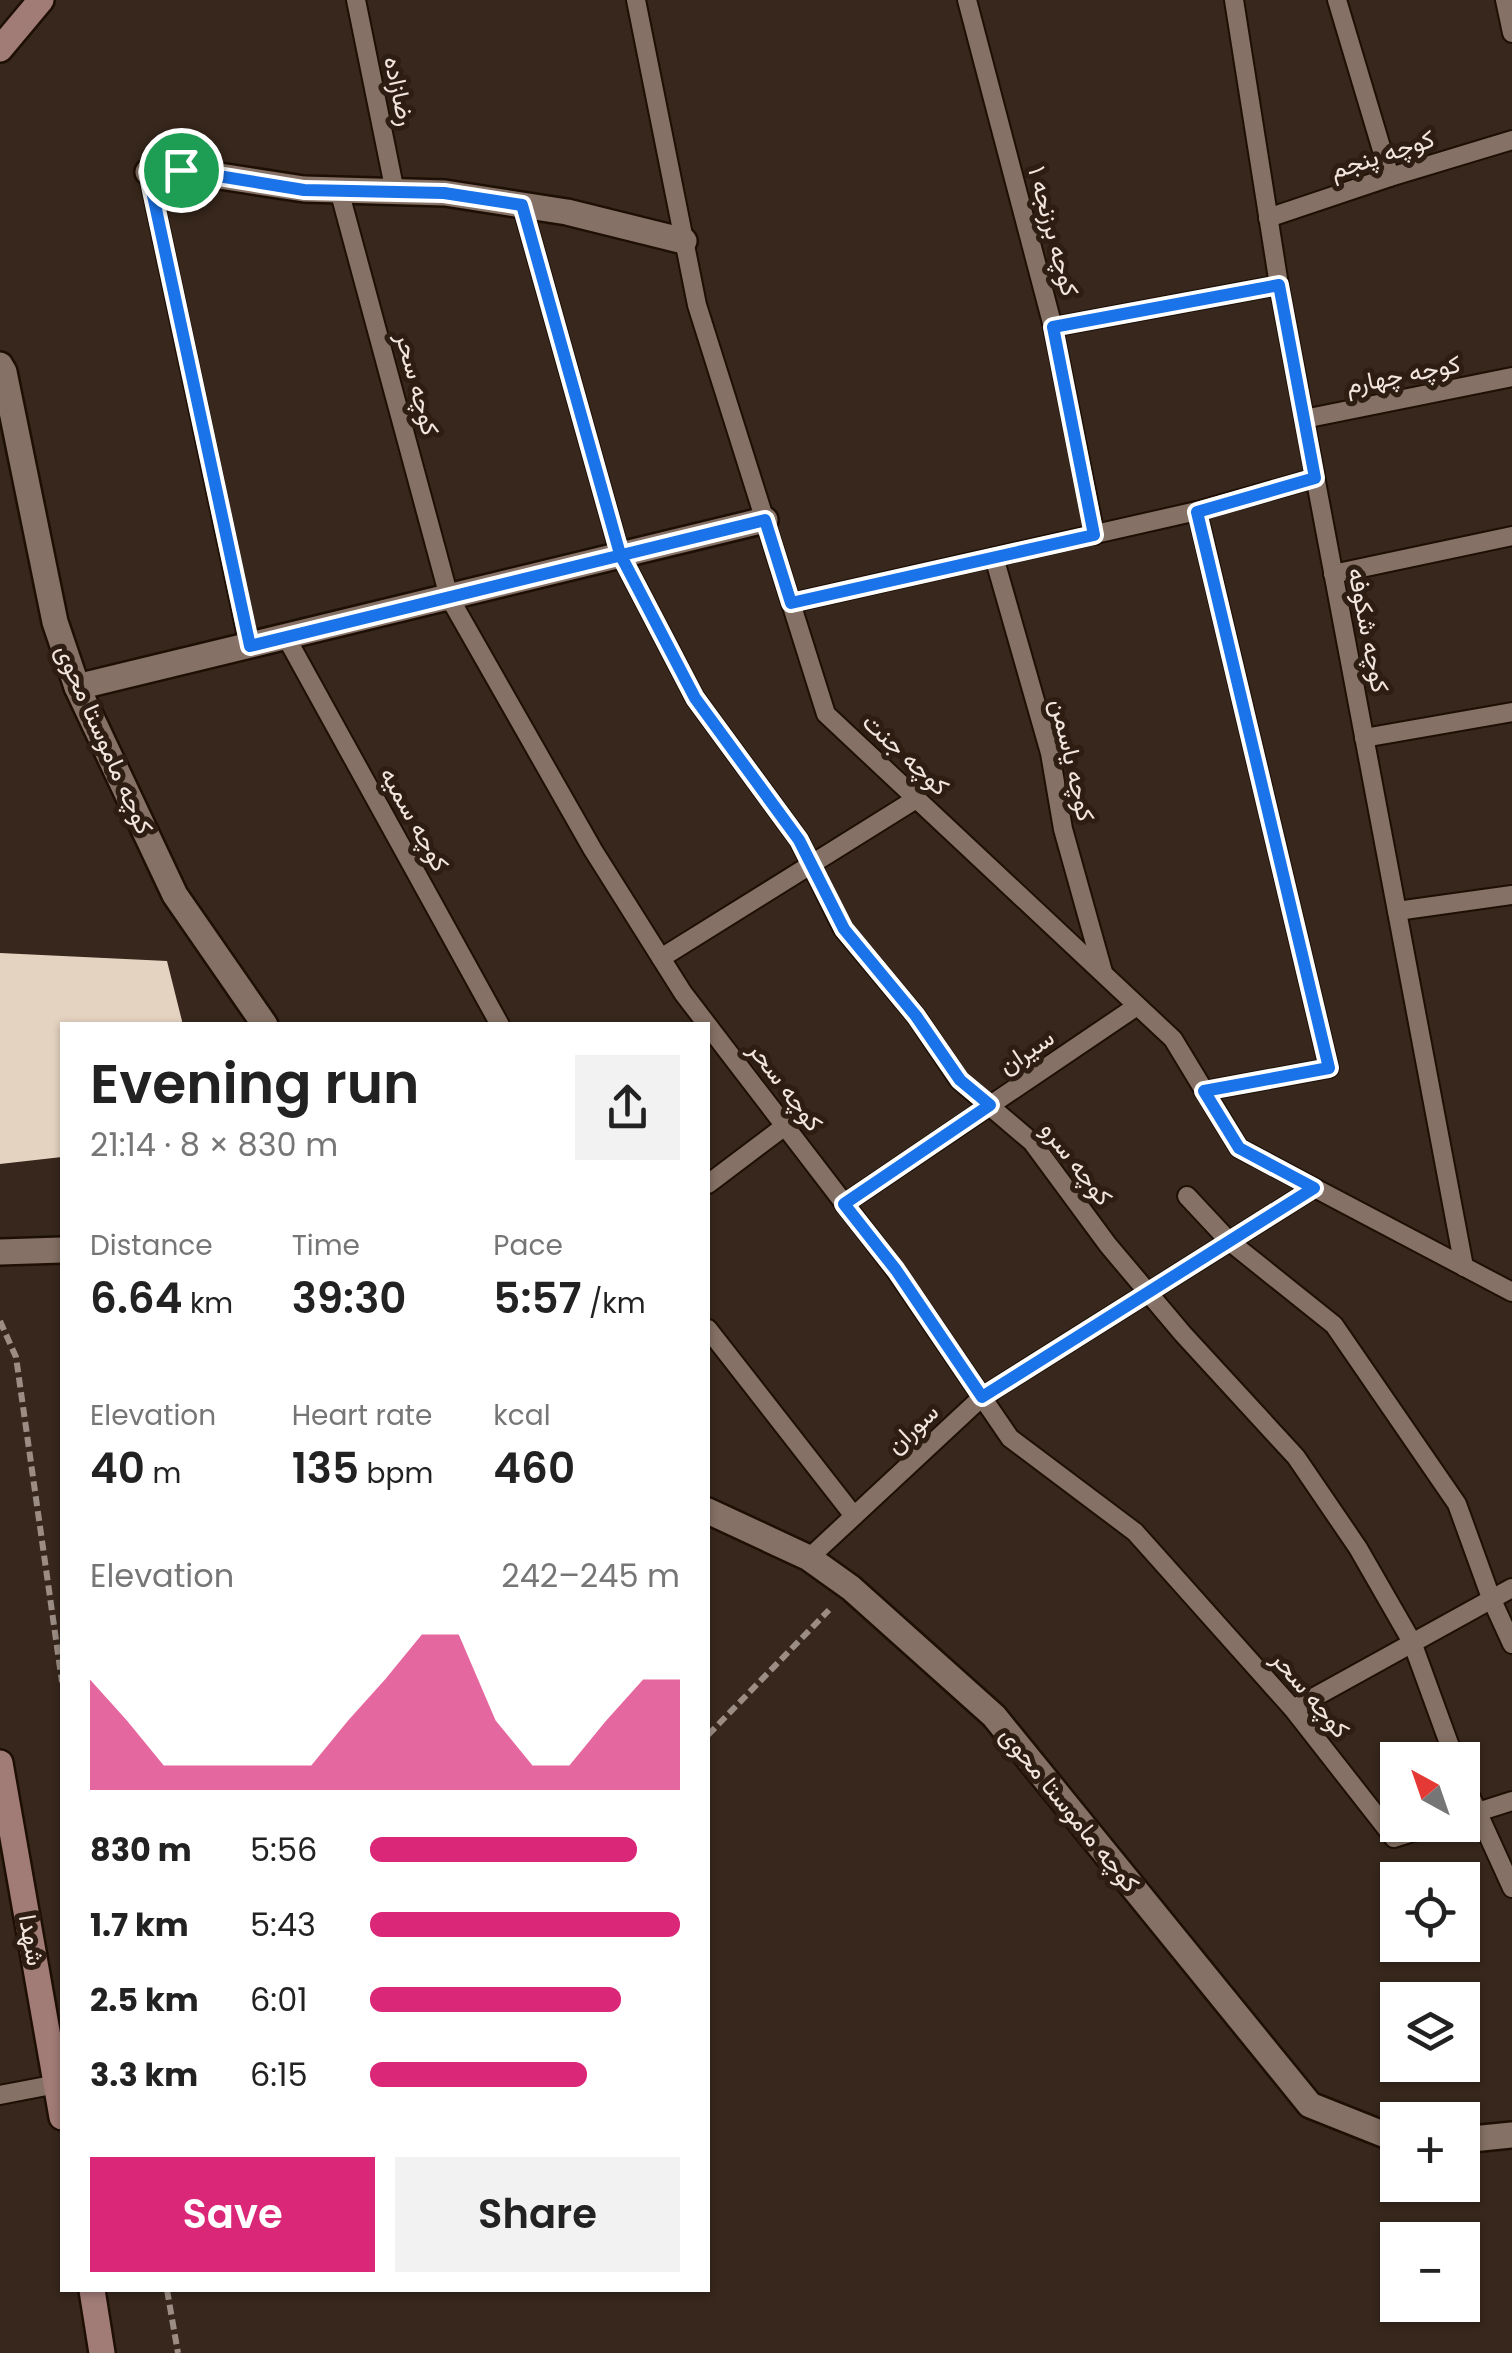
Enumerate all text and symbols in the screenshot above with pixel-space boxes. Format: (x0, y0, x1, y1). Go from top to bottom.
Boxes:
street label: رضازاده (375, 53, 424, 129)
street label: کوچه پنجم (1326, 121, 1439, 188)
pin (139, 128, 224, 213)
icon: arrive (154, 143, 209, 198)
street label: کوچه برزنجه ۱ (1019, 162, 1088, 300)
street label: کوچه سحر (387, 328, 448, 439)
street label: کوچه چهارم (1343, 346, 1463, 403)
street label: کوچه شکوفه (1339, 565, 1398, 696)
street label: کوچه ماموستا محوی (47, 639, 162, 840)
street label: کوچه یاسمن (1041, 695, 1104, 825)
street label: کوچه جنت (855, 705, 957, 804)
street label: کوچه سمیه (371, 761, 458, 878)
street label: سیران (991, 1020, 1061, 1083)
street label: کوچه سحر (739, 1033, 831, 1139)
text: Evening run (90, 1045, 419, 1122)
button: share (575, 1055, 680, 1160)
street label: کوچه سرو (1032, 1114, 1121, 1213)
text: 21:14 · 8 × 830 m (90, 1122, 338, 1167)
text: Distance (90, 1226, 213, 1265)
text: Time (292, 1226, 360, 1265)
text: Pace (493, 1226, 563, 1265)
text: 6.64 (90, 1269, 182, 1328)
text: 39:30 (292, 1269, 406, 1328)
text: 5:57 (493, 1269, 582, 1328)
text: km (182, 1284, 233, 1323)
text: /km (582, 1284, 646, 1323)
street label: سوران (878, 1395, 946, 1462)
text: Elevation (90, 1396, 216, 1435)
text: Heart rate (292, 1396, 432, 1435)
text: kcal (493, 1396, 551, 1435)
text: 40 (90, 1439, 145, 1498)
text: 135 (292, 1439, 359, 1498)
text: 460 (493, 1439, 575, 1498)
text: m (145, 1454, 181, 1493)
text: bpm (359, 1454, 433, 1493)
text: Elevation (90, 1553, 234, 1598)
text: 242–245 m (501, 1553, 680, 1598)
street label: کوچه سحر (1263, 1642, 1358, 1746)
street label: کوچه ماموستا محوی (992, 1719, 1148, 1900)
north arrow (1380, 1742, 1480, 1842)
map controls (1380, 1742, 1480, 2322)
text: 830 m (90, 1827, 192, 1872)
text: 5:56 (250, 1827, 317, 1872)
button: locate (1380, 1862, 1480, 1962)
text: 1.7 km (90, 1902, 189, 1947)
text: 5:43 (250, 1902, 316, 1947)
street label: شهدا (10, 1912, 53, 1968)
text: 2.5 km (90, 1977, 199, 2022)
text: 6:01 (250, 1977, 307, 2022)
button: layers (1380, 1982, 1480, 2082)
text: 3.3 km (90, 2052, 198, 2097)
text: 6:15 (250, 2052, 307, 2097)
button: + (1380, 2102, 1480, 2202)
button: Save (90, 2157, 375, 2272)
button: Share (395, 2157, 680, 2272)
button: − (1380, 2222, 1480, 2322)

